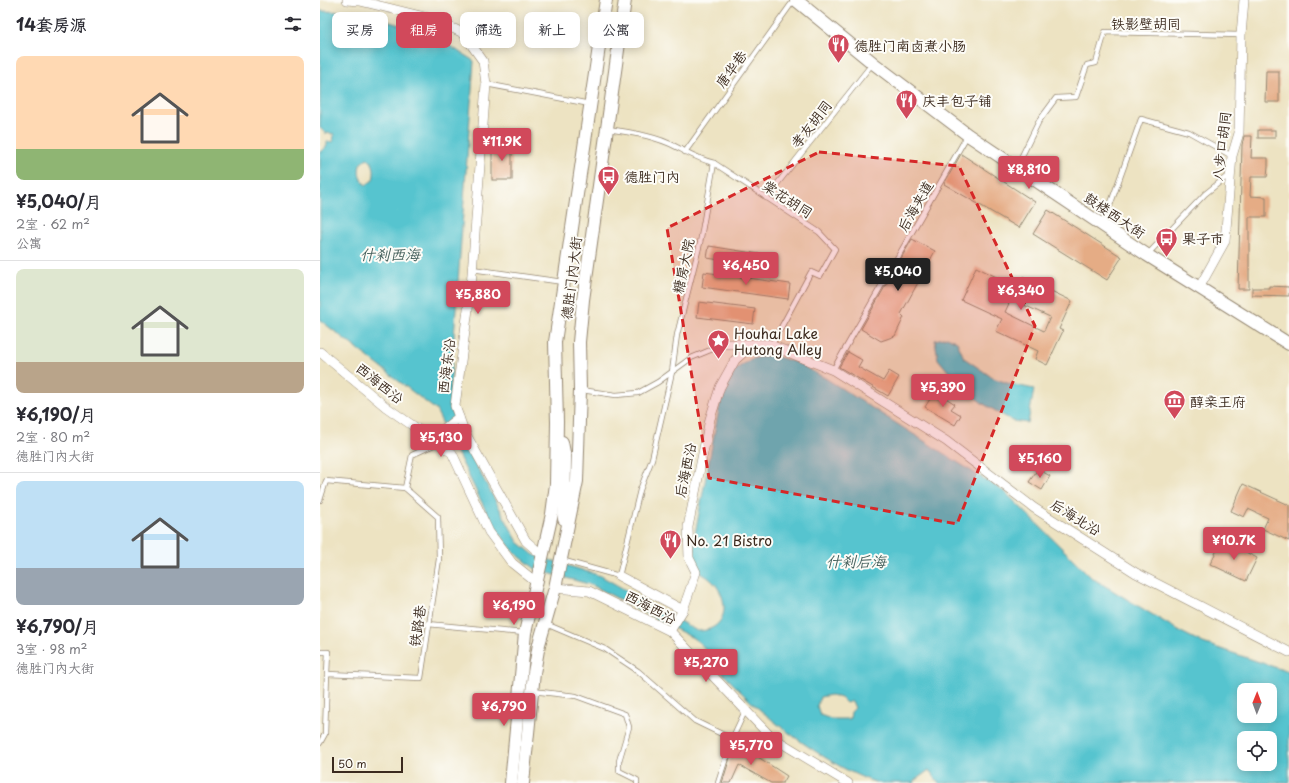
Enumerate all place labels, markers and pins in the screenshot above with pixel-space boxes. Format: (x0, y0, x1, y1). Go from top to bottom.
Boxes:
restaurant icon: 德胜门南卤煮小肠 (825, 32, 851, 65)
place label: 德胜门南卤煮小肠 (854, 35, 966, 56)
restaurant icon: 庆丰包子铺 (893, 87, 919, 120)
place label: 庆丰包子铺 (922, 90, 992, 111)
pin: ¥11.9K (469, 128, 535, 162)
pin: ¥8,810 (996, 156, 1062, 190)
bus stop icon: 德胜门内 (596, 163, 622, 196)
place label: 德胜门内 (624, 166, 680, 187)
bus stop icon: 果子市 (1154, 225, 1180, 258)
place label: 果子市 (1182, 228, 1224, 249)
pin: ¥6,450 (713, 252, 779, 286)
pin: ¥5,040 (865, 258, 931, 292)
pin: ¥6,340 (988, 277, 1054, 311)
pin: ¥5,880 (445, 281, 511, 315)
place label: Houhai Lake Hutong Alley (734, 323, 822, 360)
place icon: Houhai Lake Hutong Alley (705, 328, 731, 361)
pin: ¥5,390 (910, 374, 976, 408)
museum icon: 醇亲王府 (1161, 388, 1187, 421)
place label: 醇亲王府 (1190, 391, 1246, 412)
pin: ¥5,130 (408, 424, 474, 458)
pin: ¥5,160 (1007, 445, 1073, 479)
restaurant icon: No. 21 Bistro (657, 527, 683, 560)
pin: ¥10.7K (1201, 527, 1267, 561)
place label: No. 21 Bistro (686, 530, 772, 551)
pin: ¥6,190 (481, 592, 547, 626)
pin: ¥5,270 (673, 649, 739, 683)
pin: ¥6,790 (471, 693, 537, 727)
pin: ¥5,770 (718, 732, 784, 766)

